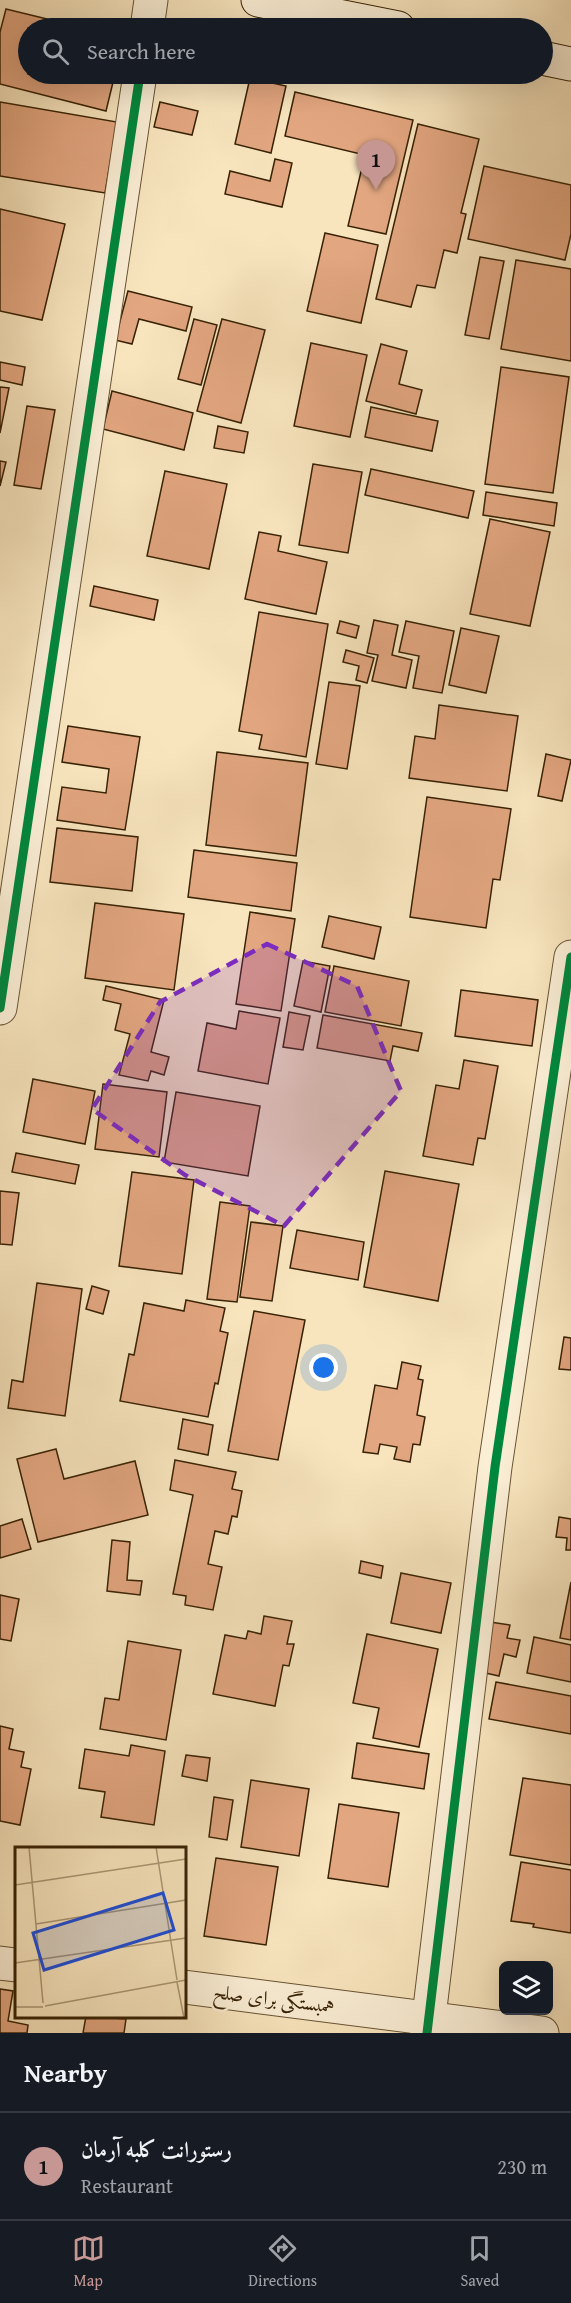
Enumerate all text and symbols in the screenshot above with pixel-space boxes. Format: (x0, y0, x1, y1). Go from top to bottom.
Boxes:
search box (18, 18, 553, 84)
icon: search (39, 35, 72, 68)
text: Search here (87, 35, 196, 67)
pin: 1 (356, 140, 395, 190)
your location (309, 1353, 338, 1382)
inset map (15, 1847, 186, 2018)
map controls (499, 1961, 553, 2015)
button: layers (499, 1961, 553, 2015)
street label: همبستگی برای صلح (211, 1976, 336, 2024)
text: Nearby (24, 2053, 107, 2092)
text: رستورانت کلبه آرمان (81, 2133, 232, 2165)
text: 1 (38, 2152, 49, 2181)
text: 230 m (497, 2152, 547, 2181)
text: Restaurant (81, 2171, 173, 2200)
tab: Map (72, 2232, 105, 2292)
tab: Directions (248, 2232, 317, 2292)
tab: Saved (460, 2232, 499, 2292)

